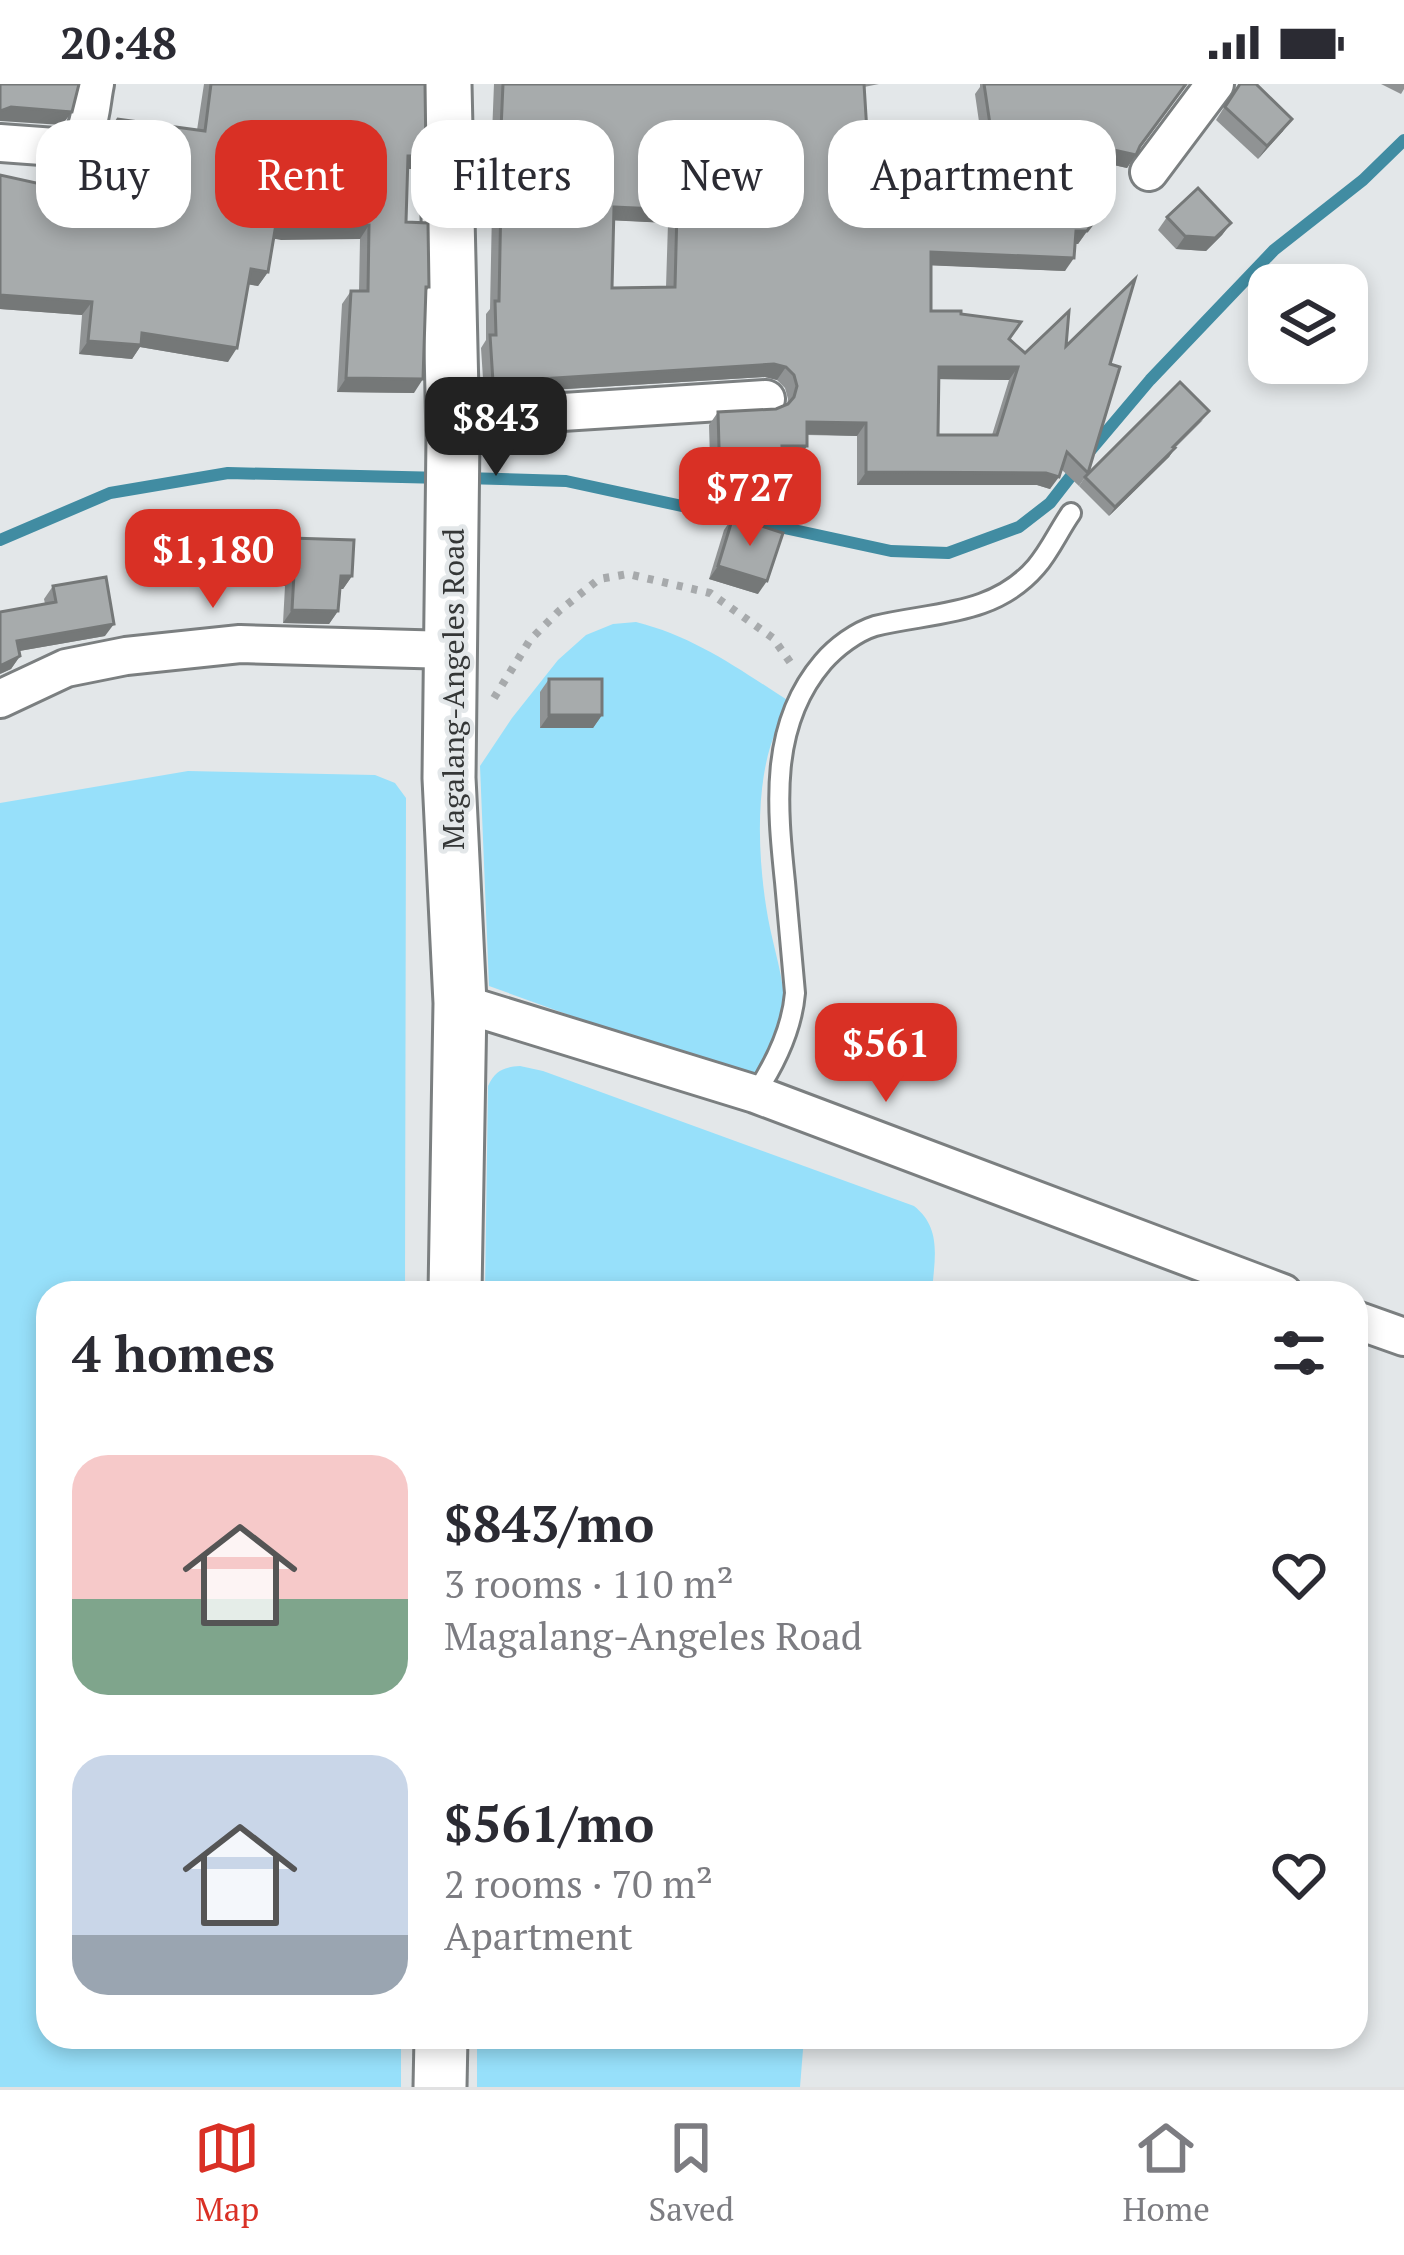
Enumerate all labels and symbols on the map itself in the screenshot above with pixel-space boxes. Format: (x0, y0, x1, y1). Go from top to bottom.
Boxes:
pin: $843 (425, 377, 567, 479)
pin: $727 (679, 447, 821, 549)
pin: $1,180 (115, 509, 311, 611)
street label: Magalang-Angeles Road (433, 528, 473, 850)
pin: $561 (815, 1003, 957, 1105)

